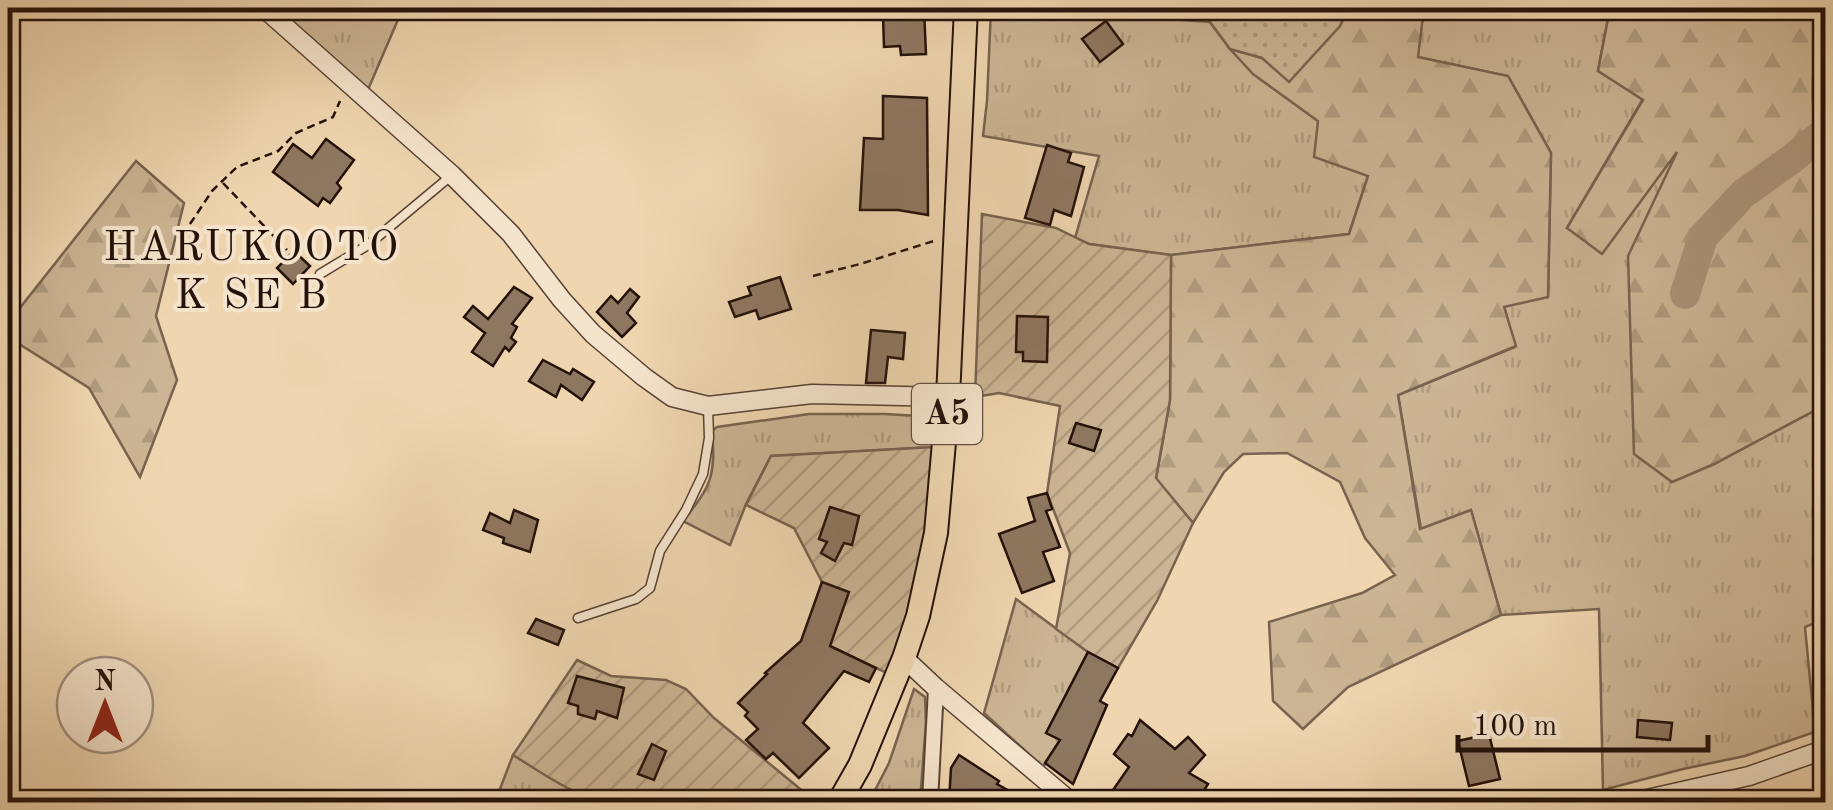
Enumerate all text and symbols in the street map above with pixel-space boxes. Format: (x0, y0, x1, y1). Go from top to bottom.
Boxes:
district label: HARUKOOTO K SE B (103, 228, 401, 318)
road number: A5 (912, 384, 982, 444)
north arrow (55, 655, 155, 755)
text: N (94, 669, 116, 697)
scale bar (1458, 690, 1708, 752)
text: 100 m (1473, 712, 1557, 742)

